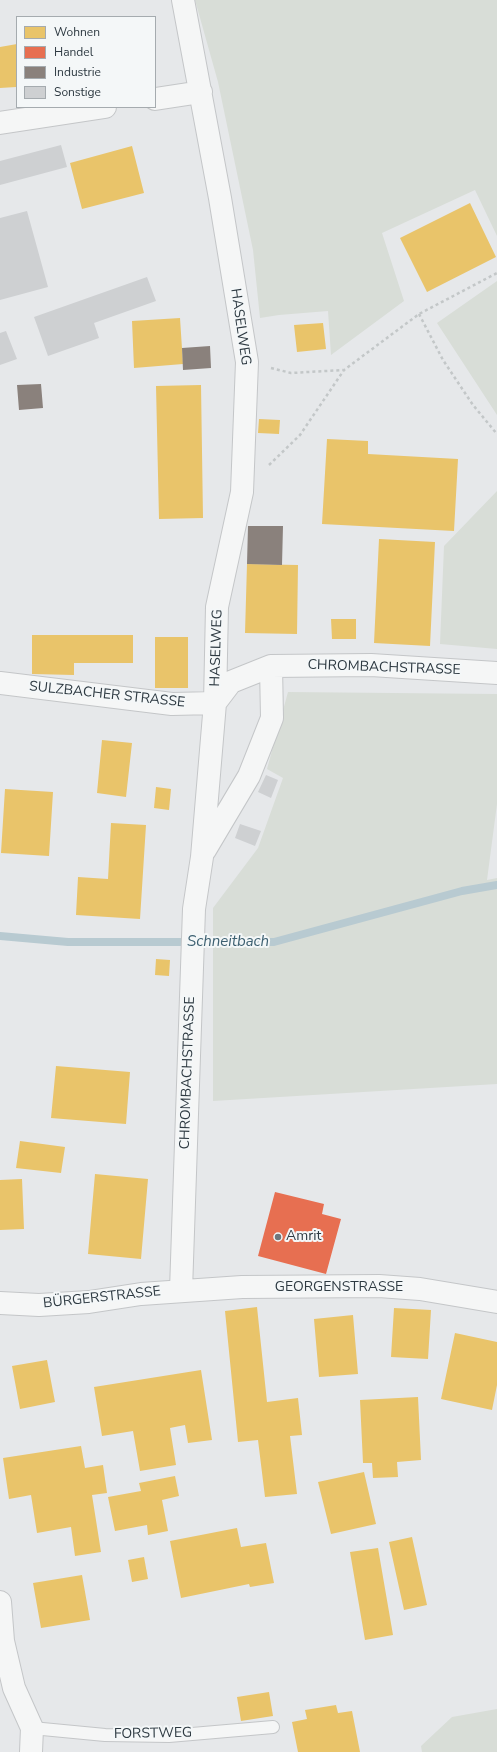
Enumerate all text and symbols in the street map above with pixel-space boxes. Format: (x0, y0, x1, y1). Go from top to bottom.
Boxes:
legend (16, 16, 156, 108)
text: Wohnen (54, 24, 100, 40)
text: Handel (54, 44, 93, 60)
text: Industrie (54, 64, 101, 80)
text: Sonstige (54, 84, 101, 100)
street label: HASELWEG (226, 287, 254, 367)
street label: HASELWEG (207, 609, 227, 687)
street label: CHROMBACHSTRASSE (307, 657, 461, 679)
street label: SULZBACHER STRASSE (28, 678, 186, 712)
water label: Schneitbach (187, 933, 269, 951)
street label: CHROMBACHSTRASSE (177, 996, 199, 1150)
place label: Amrit (286, 1229, 321, 1245)
marker: Amrit (273, 1232, 283, 1242)
street label: GEORGENSTRASSE (275, 1280, 403, 1296)
street label: BÜRGERSTRASSE (42, 1283, 162, 1313)
street label: FORSTWEG (114, 1725, 192, 1743)

